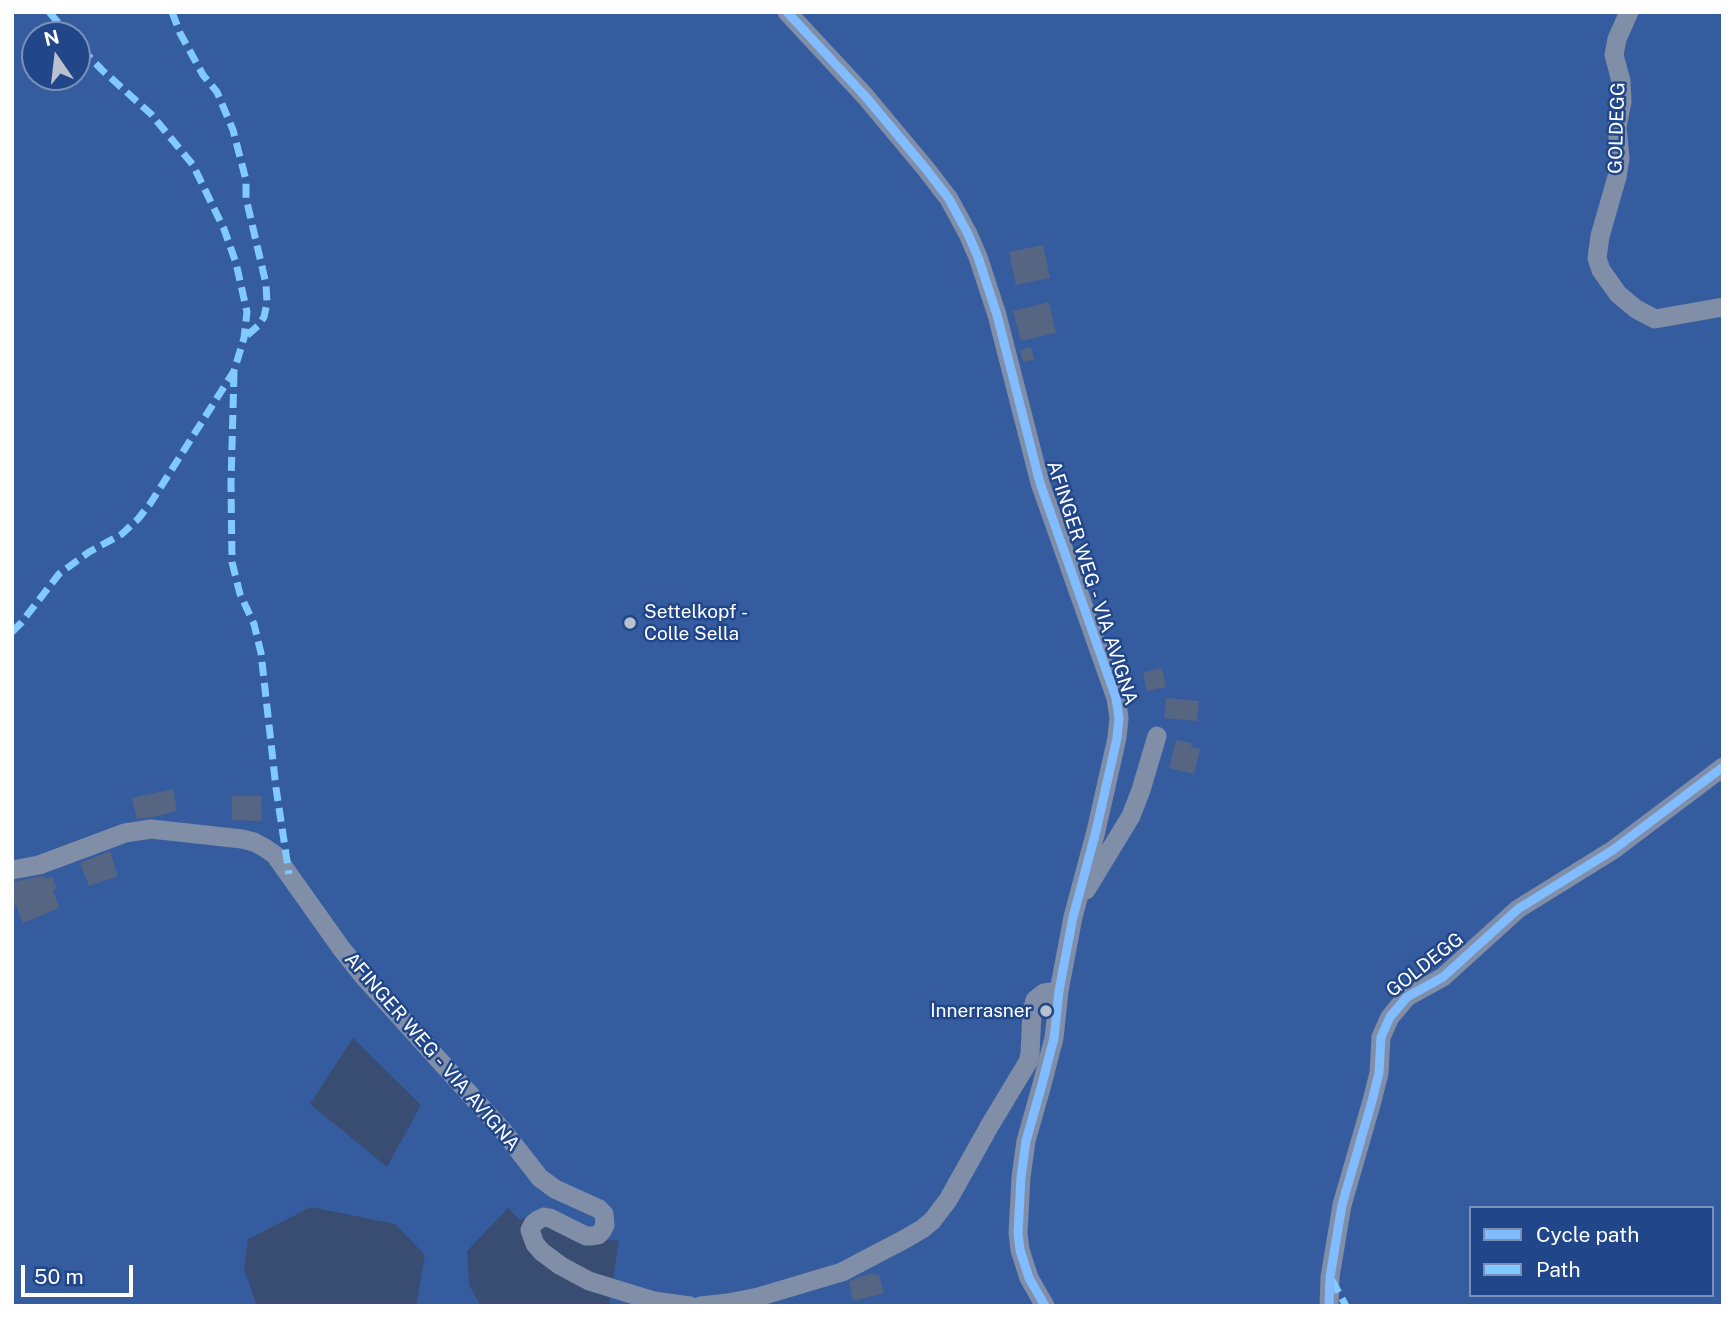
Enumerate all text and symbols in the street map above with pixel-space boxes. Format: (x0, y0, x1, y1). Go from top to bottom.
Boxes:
north arrow (21, 21, 91, 91)
text: N (42, 25, 61, 50)
street label: GOLDEGG (1604, 82, 1630, 174)
street label: AFINGER WEG - VIA AVIGNA (1042, 458, 1142, 708)
place label: Settelkopf - Colle Sella (644, 601, 748, 645)
marker: Settelkopf - Colle Sella (622, 615, 638, 631)
street label: GOLDEGG (1382, 928, 1468, 1002)
street label: AFINGER WEG - VIA AVIGNA (340, 948, 524, 1156)
place label: Innerrasner (930, 1000, 1032, 1022)
marker: Innerrasner (1038, 1003, 1054, 1019)
legend (1469, 1206, 1714, 1297)
text: Cycle path (1536, 1222, 1639, 1247)
scale bar (24, 1252, 136, 1296)
text: Path (1536, 1257, 1581, 1282)
text: 50 m (34, 1264, 84, 1289)

